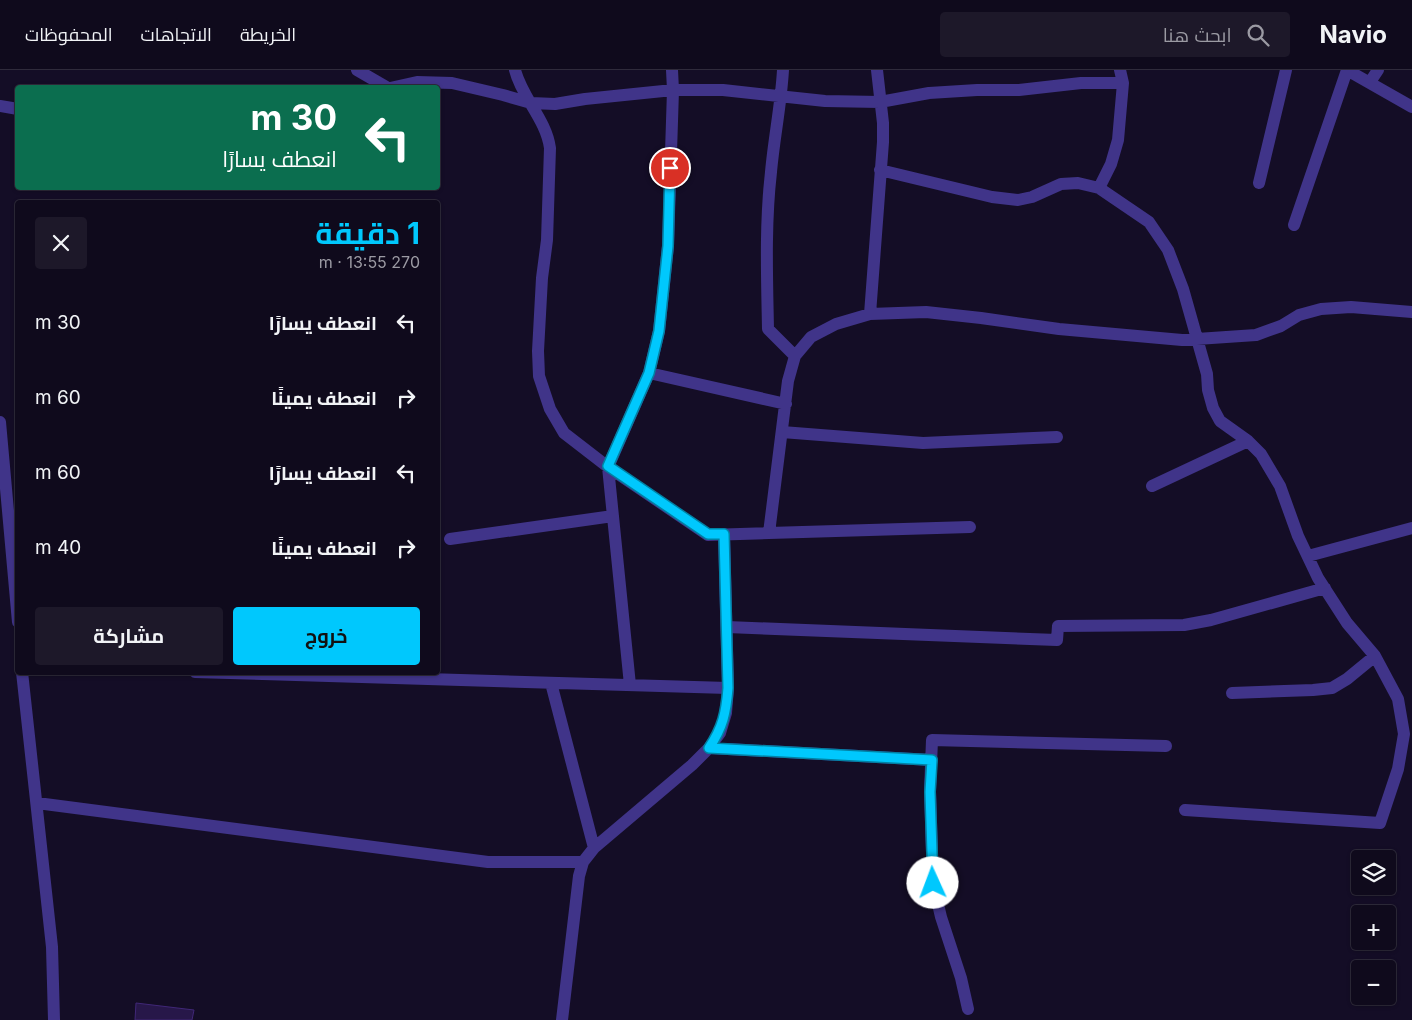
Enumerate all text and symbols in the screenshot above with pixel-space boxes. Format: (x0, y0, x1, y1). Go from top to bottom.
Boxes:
search box (940, 12, 1290, 57)
text: Navio (1320, 20, 1387, 49)
icon: search (1244, 21, 1272, 49)
text: المحفوظات (25, 24, 113, 45)
text: الاتجاهات (141, 24, 212, 45)
text: الخريطة (240, 24, 296, 45)
text: ابحث هنا (1163, 24, 1232, 47)
text: 30 m (251, 96, 337, 138)
icon: left (355, 105, 420, 170)
text: انعطف يسارًا (222, 146, 337, 172)
pin (649, 147, 691, 189)
icon: arrive (656, 154, 684, 182)
text: 1 دقيقة (315, 215, 420, 251)
button: close (35, 217, 87, 269)
text: 270 m · 13:55 (319, 252, 420, 272)
icon: left (392, 309, 420, 337)
text: 30 m (35, 311, 81, 334)
text: انعطف يسارًا (269, 312, 377, 335)
icon: right (392, 384, 420, 412)
text: 60 m (35, 386, 81, 409)
text: انعطف يمينًا (271, 387, 377, 410)
icon: left (392, 459, 420, 487)
text: 60 m (35, 461, 81, 484)
text: انعطف يسارًا (269, 462, 377, 485)
icon: right (392, 534, 420, 562)
text: 40 m (35, 536, 81, 559)
text: انعطف يمينًا (271, 537, 377, 560)
button: مشاركة (35, 607, 223, 665)
button: خروج (233, 607, 420, 665)
map controls (1351, 850, 1396, 1005)
button: layers (1351, 850, 1396, 895)
position arrow (906, 856, 958, 908)
button: + (1351, 905, 1396, 950)
button: − (1351, 960, 1396, 1005)

